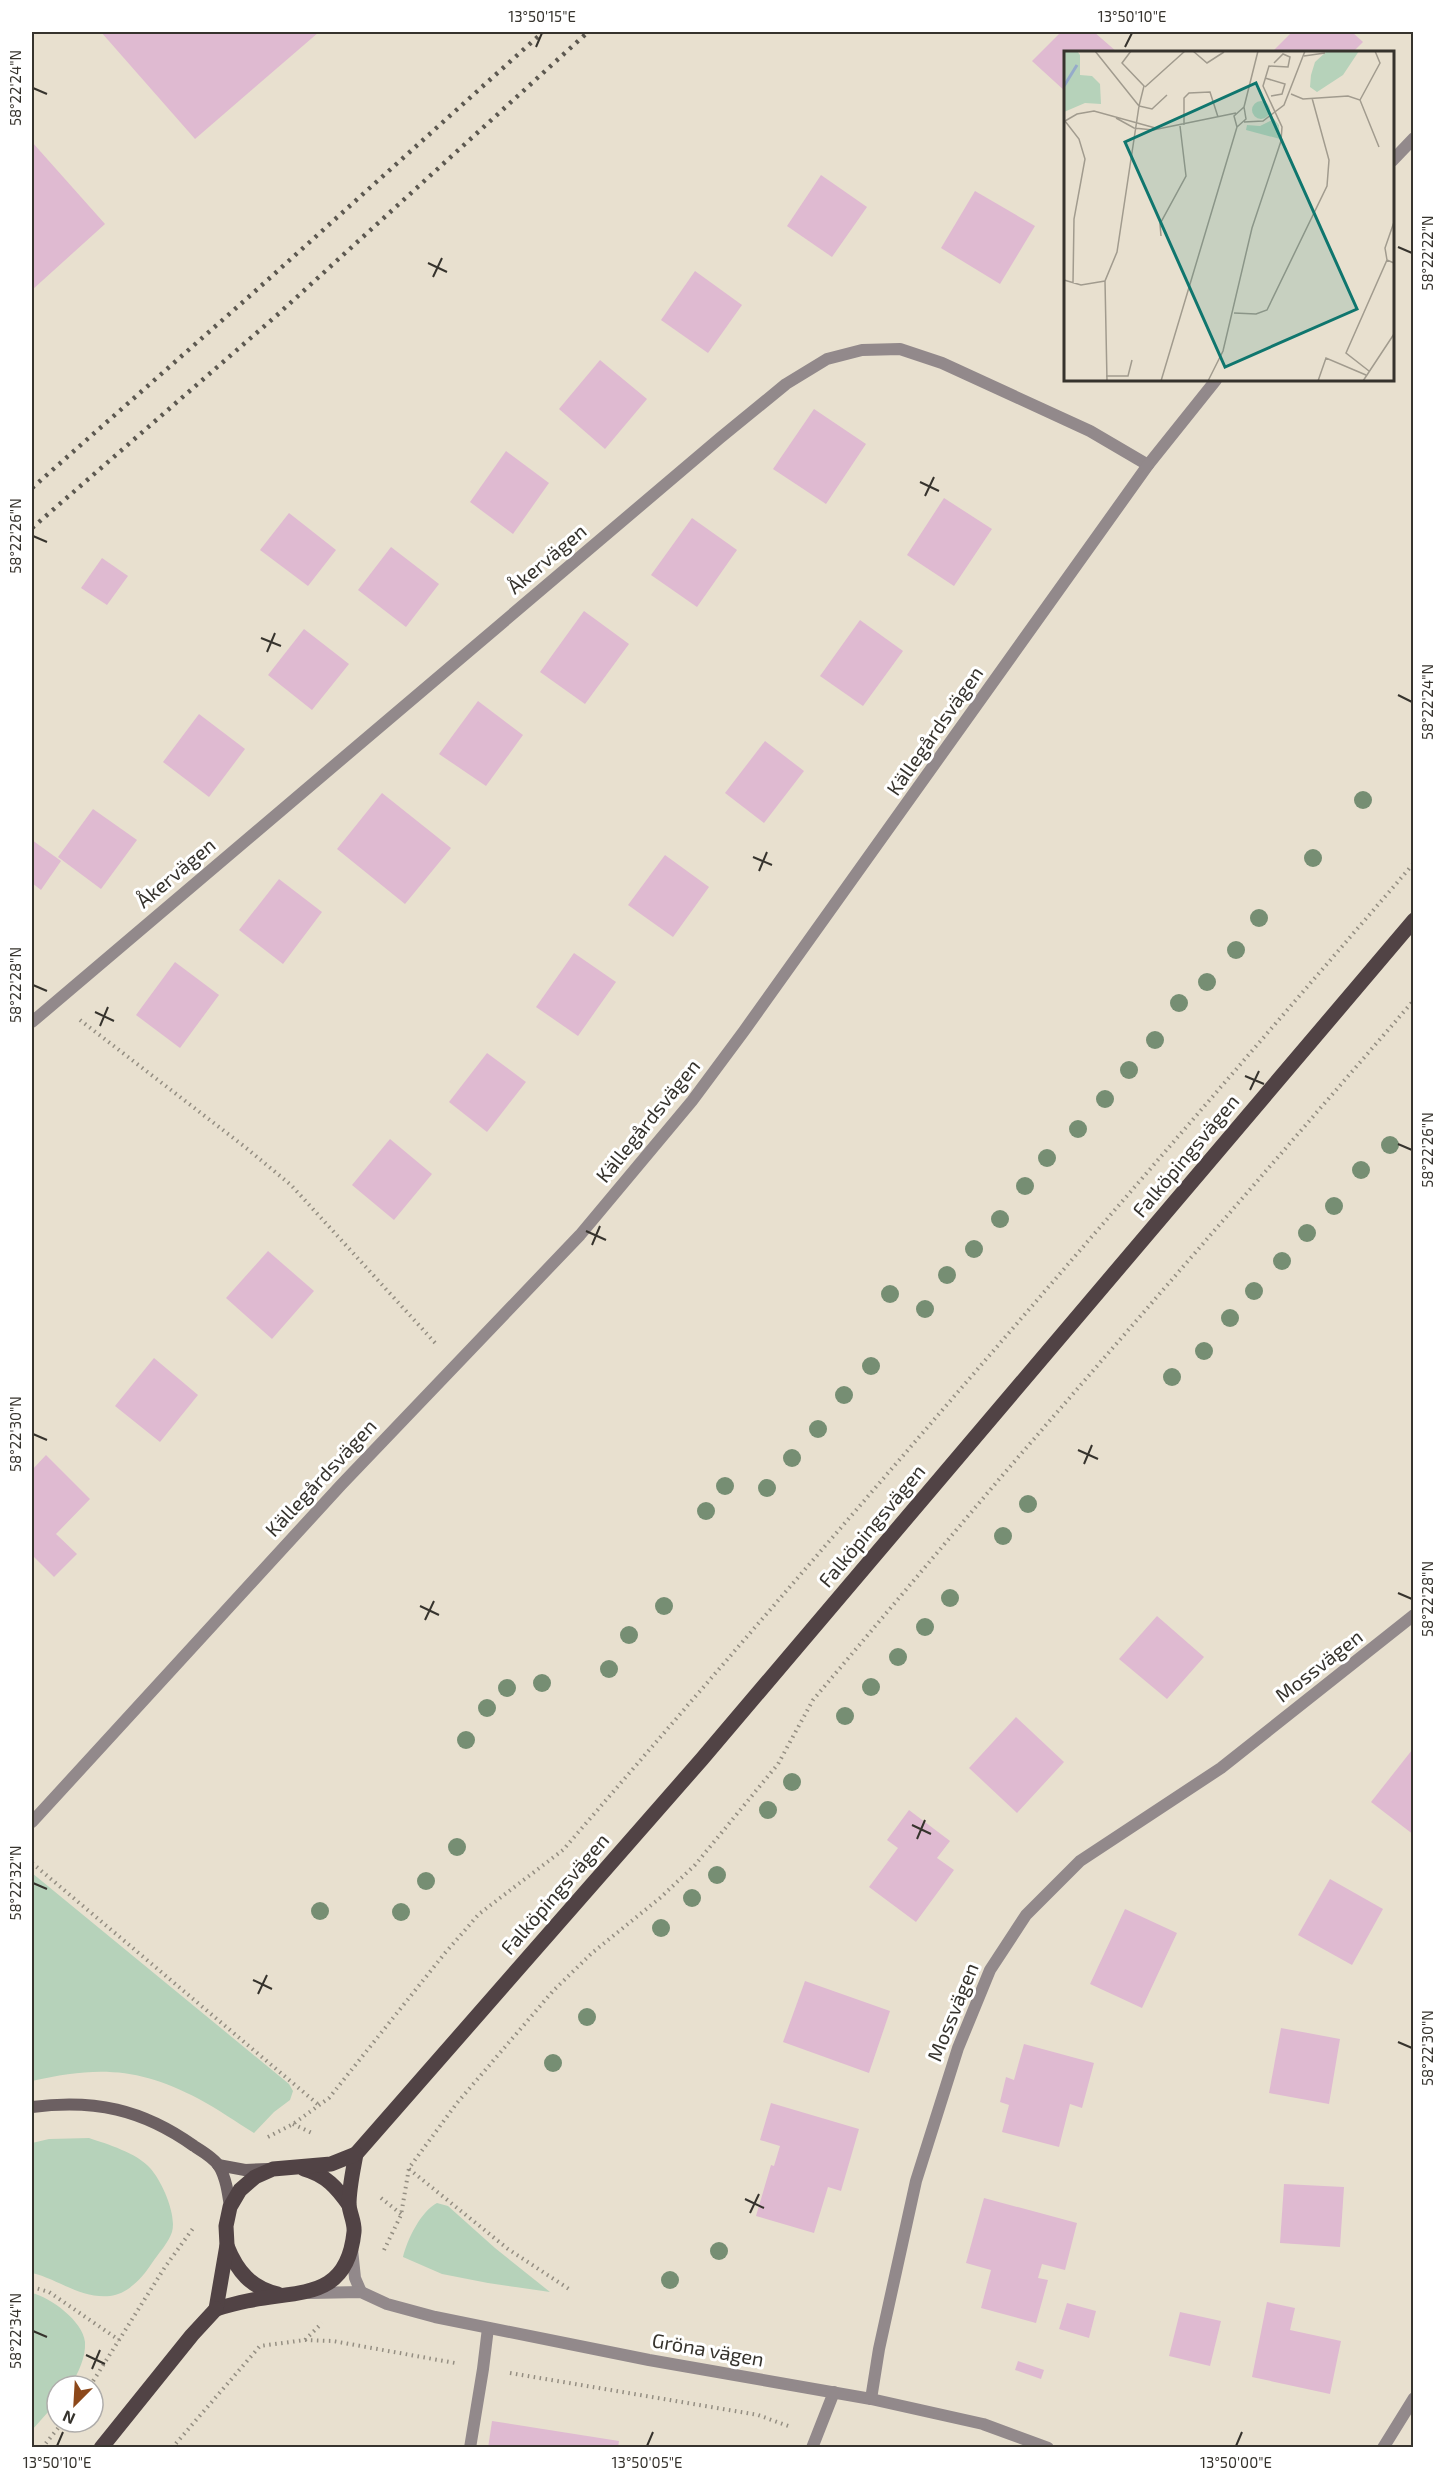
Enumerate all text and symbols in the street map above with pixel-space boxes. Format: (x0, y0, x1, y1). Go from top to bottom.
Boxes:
text: 13°50'15"E (508, 7, 576, 25)
text: 13°50'10"E (1098, 7, 1166, 25)
text: 58°22'24"N (6, 50, 24, 126)
inset map (1064, 51, 1394, 381)
text: 58°22'22"N (1418, 215, 1436, 291)
text: 58°22'26"N (6, 498, 24, 574)
street label: Åkervägen (502, 518, 591, 598)
street label: Källegårdsvägen (881, 661, 988, 799)
text: 58°22'24"N (1418, 664, 1436, 740)
street label: Åkervägen (131, 832, 220, 912)
text: 58°22'28"N (6, 947, 24, 1023)
street label: Källegårdsvägen (590, 1054, 704, 1187)
street label: Falköpingsvägen (1127, 1089, 1244, 1222)
text: 58°22'26"N (1418, 1112, 1436, 1188)
text: 58°22'30"N (6, 1396, 24, 1472)
street label: Källegårdsvägen (260, 1414, 381, 1541)
street label: Falköpingsvägen (813, 1459, 930, 1592)
text: 58°22'28"N (1418, 1561, 1436, 1637)
street label: Mossvägen (1270, 1624, 1367, 1707)
street label: Falköpingsvägen (495, 1828, 613, 1959)
text: 58°22'32"N (6, 1845, 24, 1921)
street label: Mossvägen (921, 1959, 983, 2064)
text: 58°22'30"N (1418, 2010, 1436, 2086)
text: 58°22'34"N (6, 2293, 24, 2369)
street label: Gröna vägen (650, 2327, 766, 2371)
north arrow (45, 2374, 105, 2434)
text: N (60, 2407, 78, 2429)
text: 13°50'10"E (23, 2453, 91, 2471)
text: 13°50'05"E (612, 2453, 682, 2471)
text: 13°50'00"E (1200, 2453, 1272, 2471)

